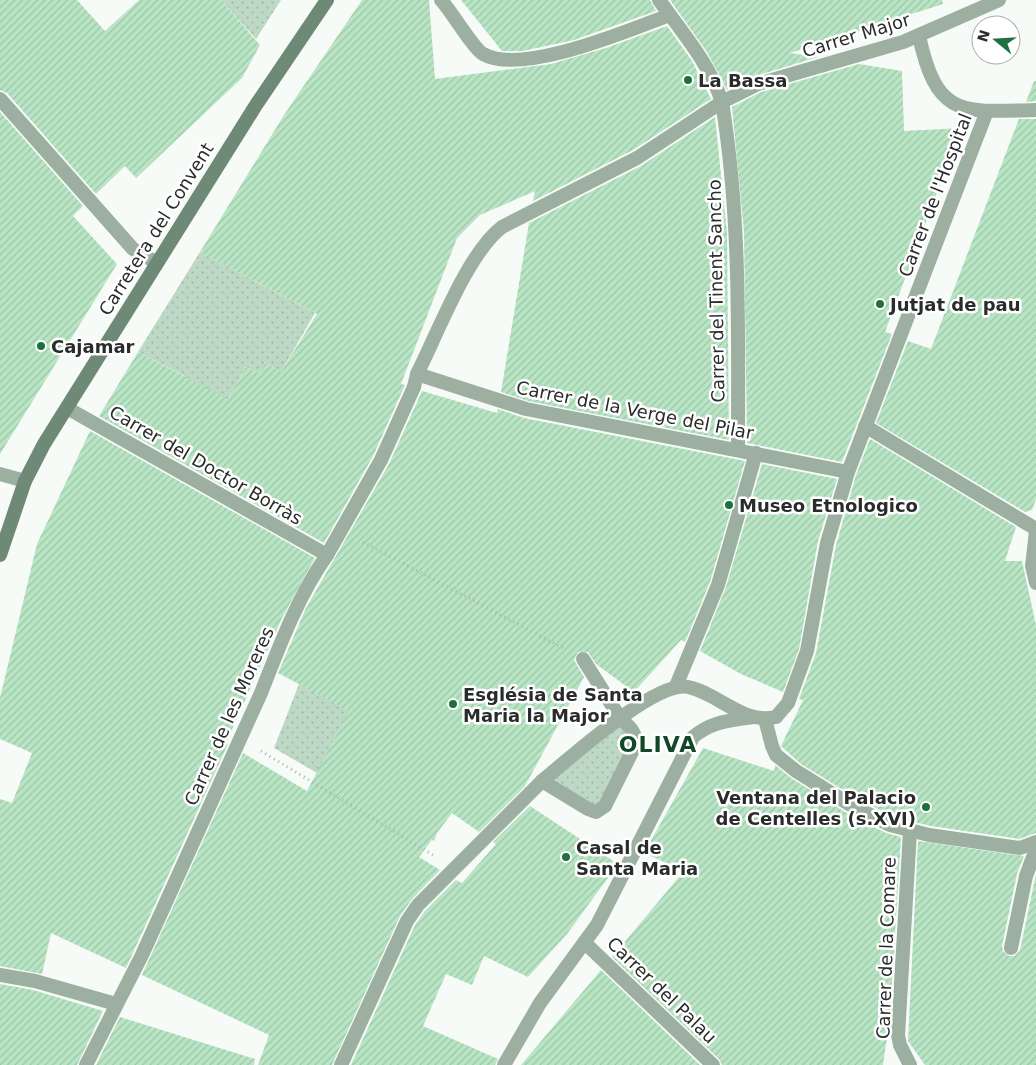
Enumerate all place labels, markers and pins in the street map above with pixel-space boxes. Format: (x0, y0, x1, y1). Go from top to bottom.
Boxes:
place label: La Bassa (698, 70, 787, 91)
marker: La Bassa (682, 74, 694, 86)
place label: Jutjat de pau (888, 294, 1021, 315)
marker: Jutjat de pau (874, 298, 886, 310)
place label: Cajamar (51, 336, 135, 357)
marker: Cajamar (35, 340, 47, 352)
place label: Museo Etnologico (739, 495, 918, 516)
marker: Museo Etnologico (723, 499, 735, 511)
place label: Església de Santa Maria la Major (463, 684, 643, 726)
marker: Església de Santa Maria la Major (447, 698, 459, 710)
place label: Ventana del Palacio de Centelles (s.XVI) (716, 787, 916, 829)
marker: Ventana del Palacio de Centelles (s.XVI) (920, 801, 932, 813)
place label: Casal de Santa Maria (576, 837, 698, 879)
marker: Casal de Santa Maria (560, 851, 572, 863)

